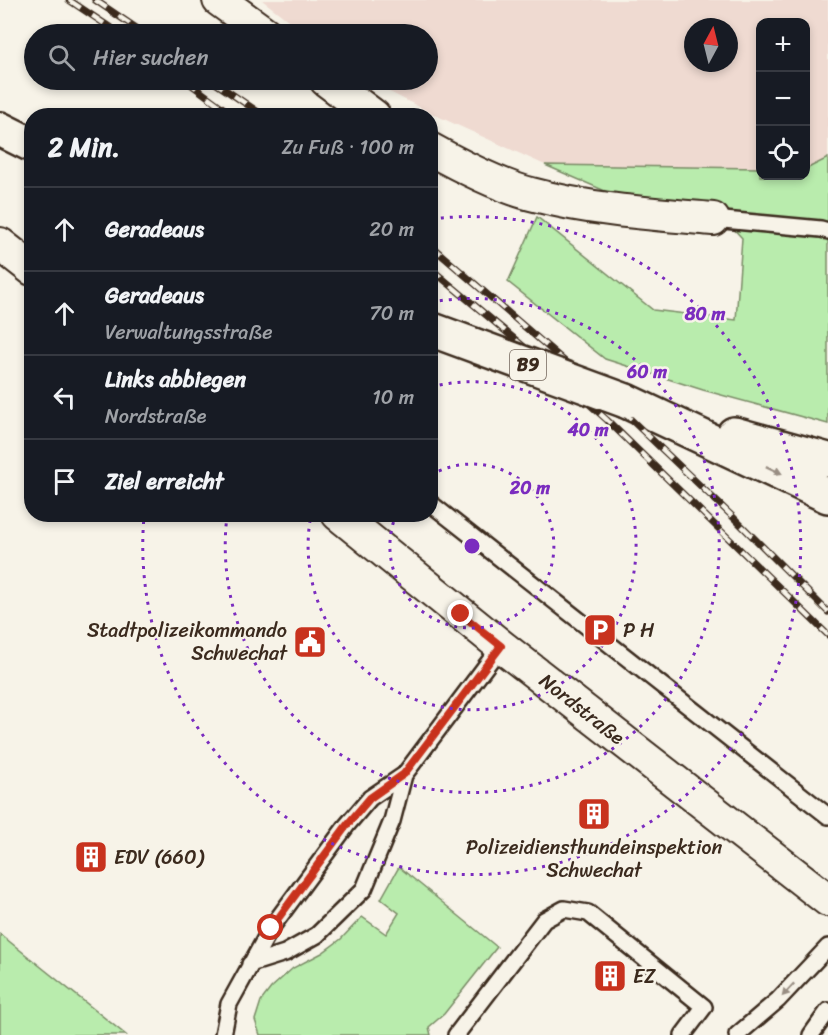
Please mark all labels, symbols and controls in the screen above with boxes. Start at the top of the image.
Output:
north arrow [684,18,738,72]
map controls [756,18,810,180]
button: + [756,18,810,72]
search box [24,24,438,90]
text: Hier suchen [93,38,208,77]
icon: search [45,41,78,74]
button: − [756,72,810,126]
text: 2 Min. [48,124,120,170]
button: locate [756,126,810,180]
text: Zu Fuß · 100 m [282,130,414,165]
text: Geradeaus [105,210,204,249]
text: 20 m [369,212,414,247]
icon: ahead [48,213,81,246]
text: Geradeaus [105,276,204,315]
text: 70 m [369,296,414,331]
icon: ahead [48,297,81,330]
text: 80 m [684,298,726,330]
text: Verwaltungsstraße [105,315,272,350]
road number: B9 [510,350,546,380]
text: 60 m [626,356,667,388]
text: Links abbiegen [105,360,246,399]
text: 10 m [372,380,414,415]
icon: left [48,381,81,414]
text: Nordstraße [105,399,206,434]
text: 40 m [566,414,609,446]
text: Ziel erreicht [105,462,224,501]
icon: arrive [48,465,81,498]
one-way arrow [766,466,783,475]
text: 20 m [509,472,550,504]
centre of rings [462,536,482,556]
route end [447,600,473,626]
parking icon: P H [582,612,618,648]
place label: Stadtpolizeikommando Schwechat [87,613,288,671]
place label: P H [623,613,655,648]
public building icon: Stadtpolizeikommando Schwechat [292,624,328,660]
street label: Nordstraße [531,664,633,754]
building icon: Polizeidiensthundeinspektion Schwechat [576,796,612,832]
place label: Polizeidiensthundeinspektion Schwechat [466,830,722,888]
building icon: EDV (660) [73,839,109,875]
place label: EDV (660) [114,840,205,875]
route start [257,914,283,940]
building icon: EZ [592,958,628,994]
place label: EZ [633,959,656,994]
one-way arrow [782,982,795,997]

